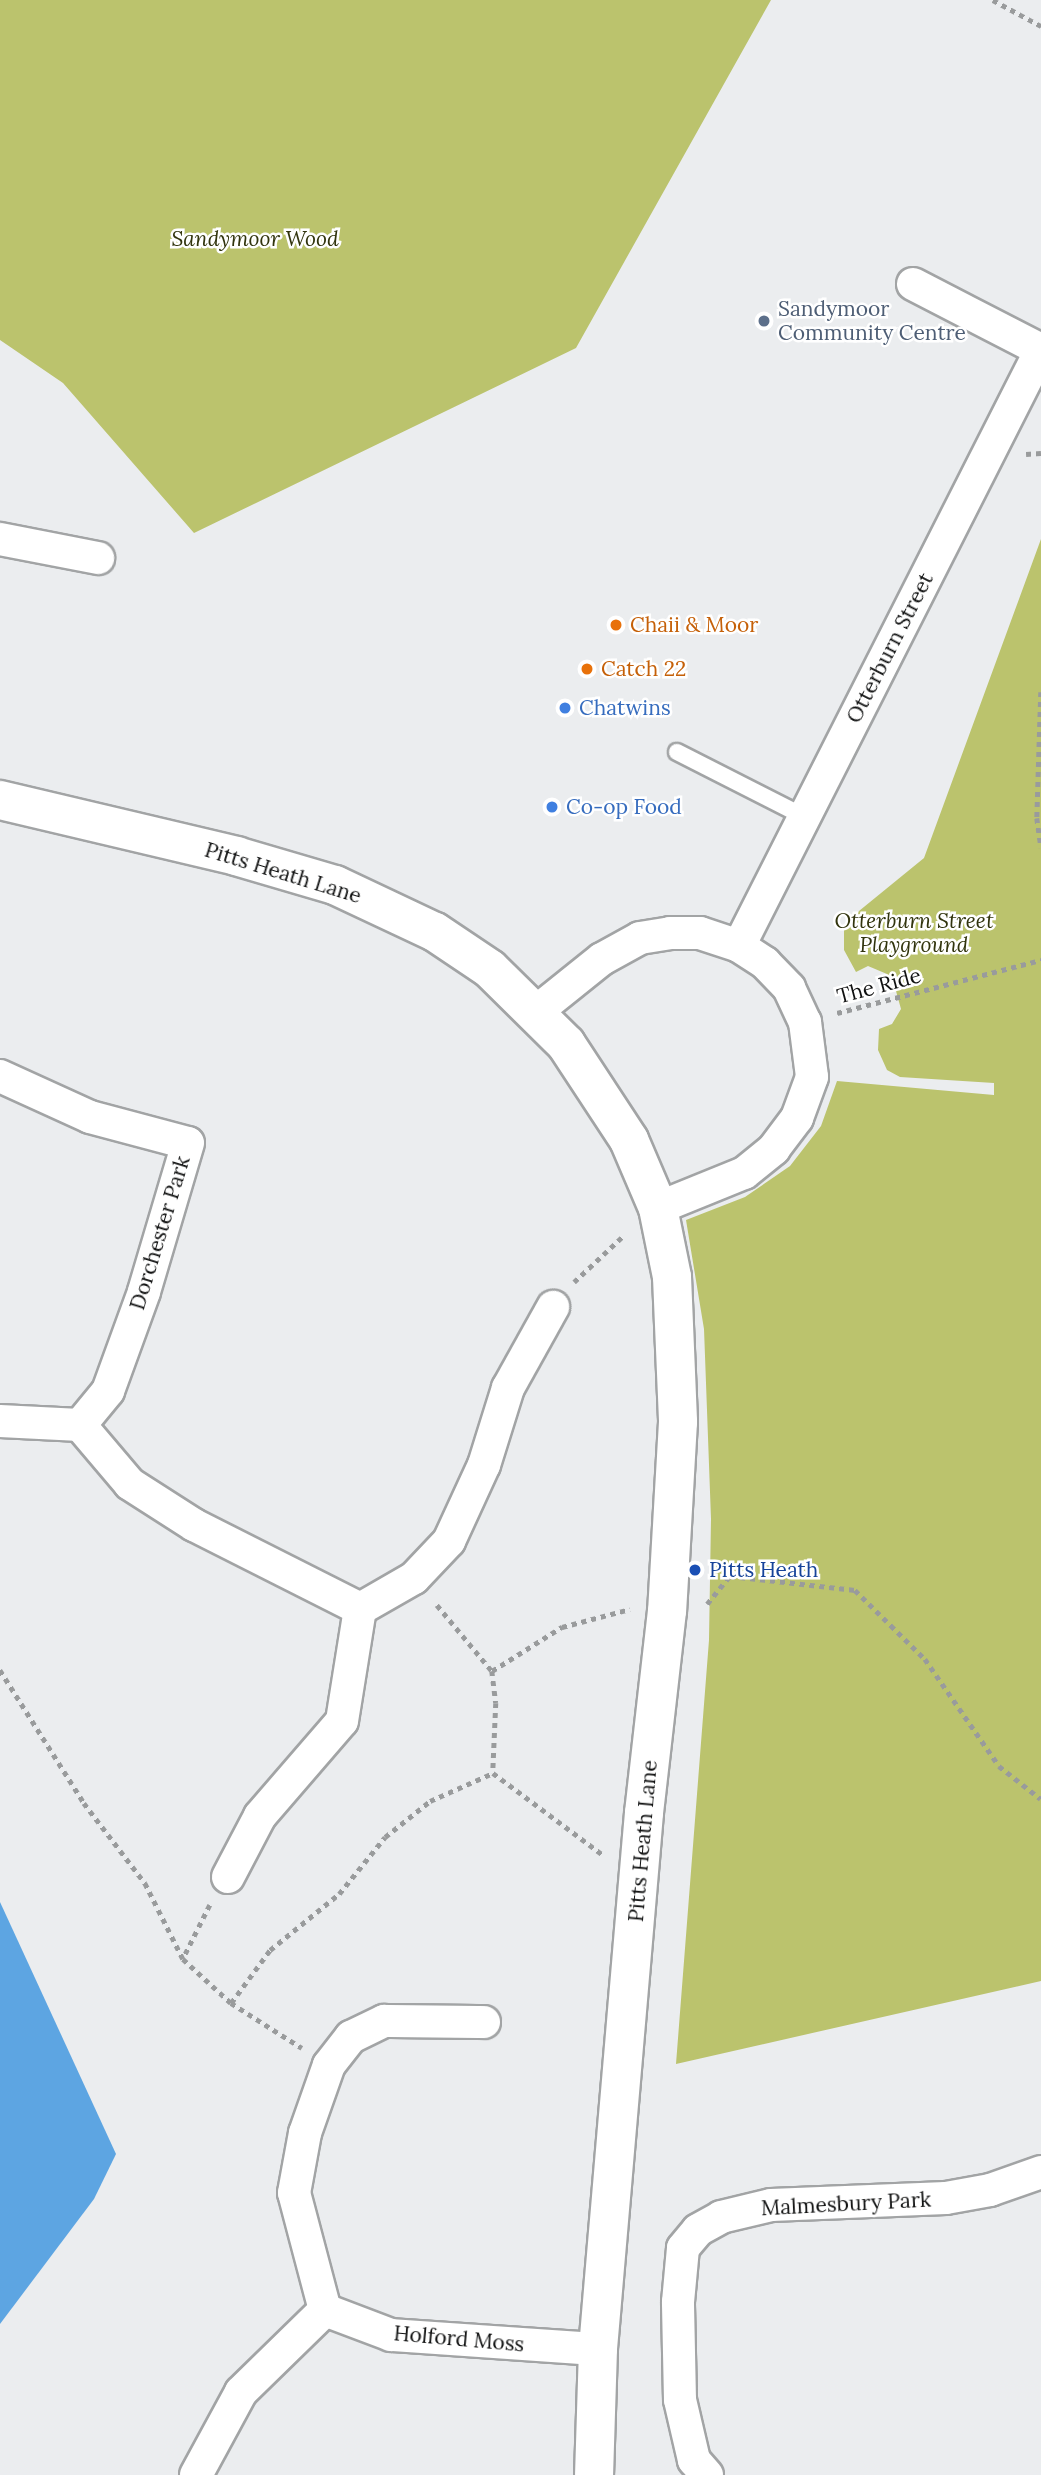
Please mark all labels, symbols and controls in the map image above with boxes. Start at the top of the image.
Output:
park label: Sandymoor Wood [171,226,339,252]
place label: Sandymoor Community Centre [778,296,966,346]
marker: Sandymoor Community Centre [756,313,772,329]
street label: Otterburn Street [841,569,939,727]
place label: Chaii & Moor [630,612,758,638]
marker: Chaii & Moor [608,617,624,633]
place label: Catch 22 [601,656,686,682]
marker: Catch 22 [579,661,595,677]
place label: Chatwins [579,695,671,721]
marker: Chatwins [557,700,573,716]
place label: Co-op Food [566,794,682,820]
marker: Co-op Food [544,799,560,815]
street label: Pitts Heath Lane [202,837,364,909]
park label: Otterburn Street Playground [834,908,994,958]
street label: The Ride [834,963,924,1009]
street label: Dorchester Park [125,1153,195,1313]
place label: Pitts Heath [709,1557,818,1583]
marker: Pitts Heath [687,1562,703,1578]
street label: Pitts Heath Lane [623,1759,663,1923]
street label: Malmesbury Park [760,2187,932,2221]
street label: Holford Moss [393,2321,525,2357]

